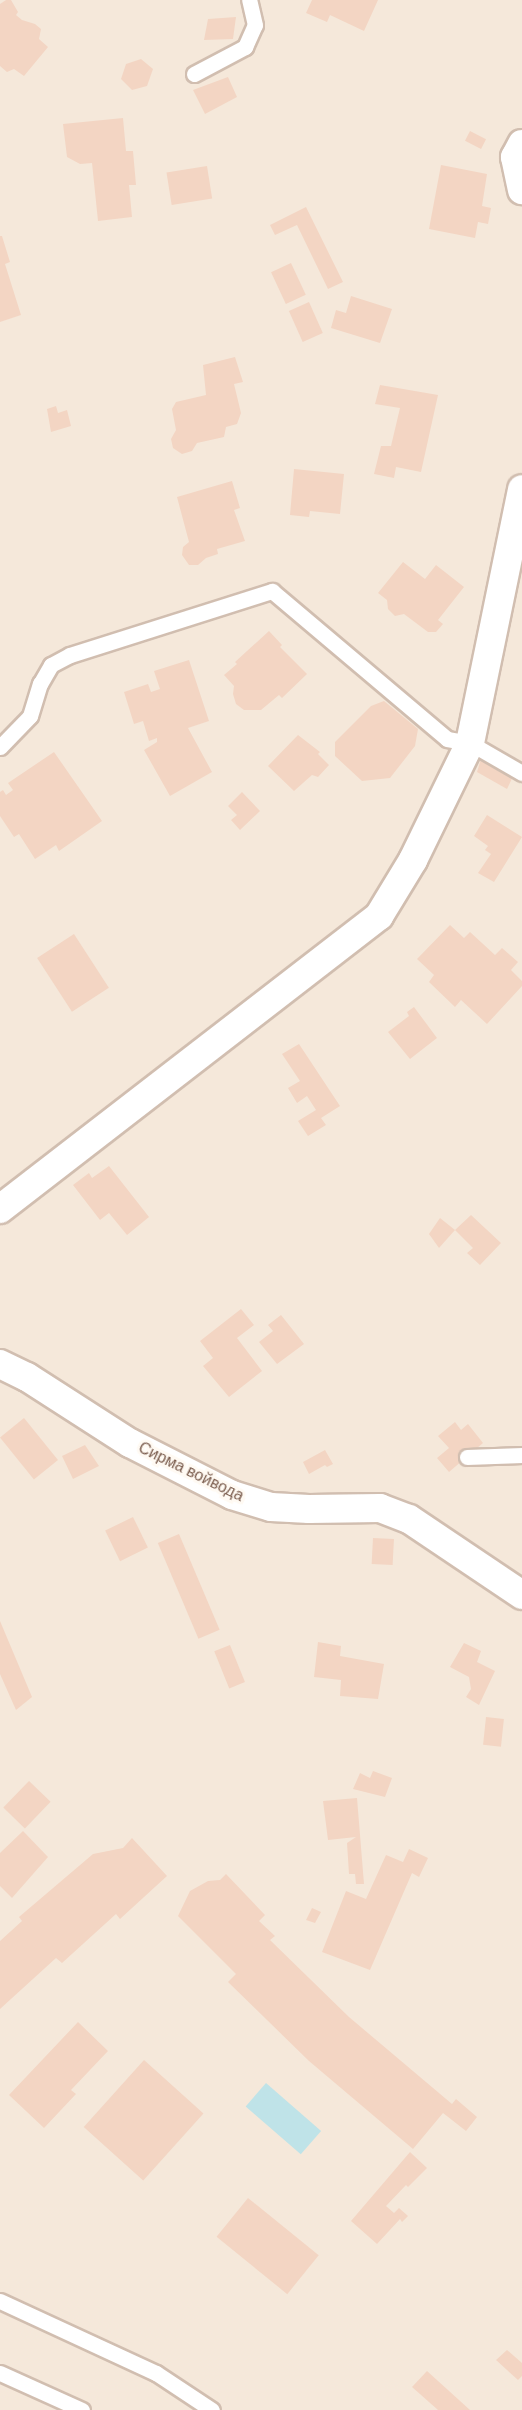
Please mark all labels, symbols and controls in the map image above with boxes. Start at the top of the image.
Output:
street label: Сирма войвода [135,1438,247,1506]

